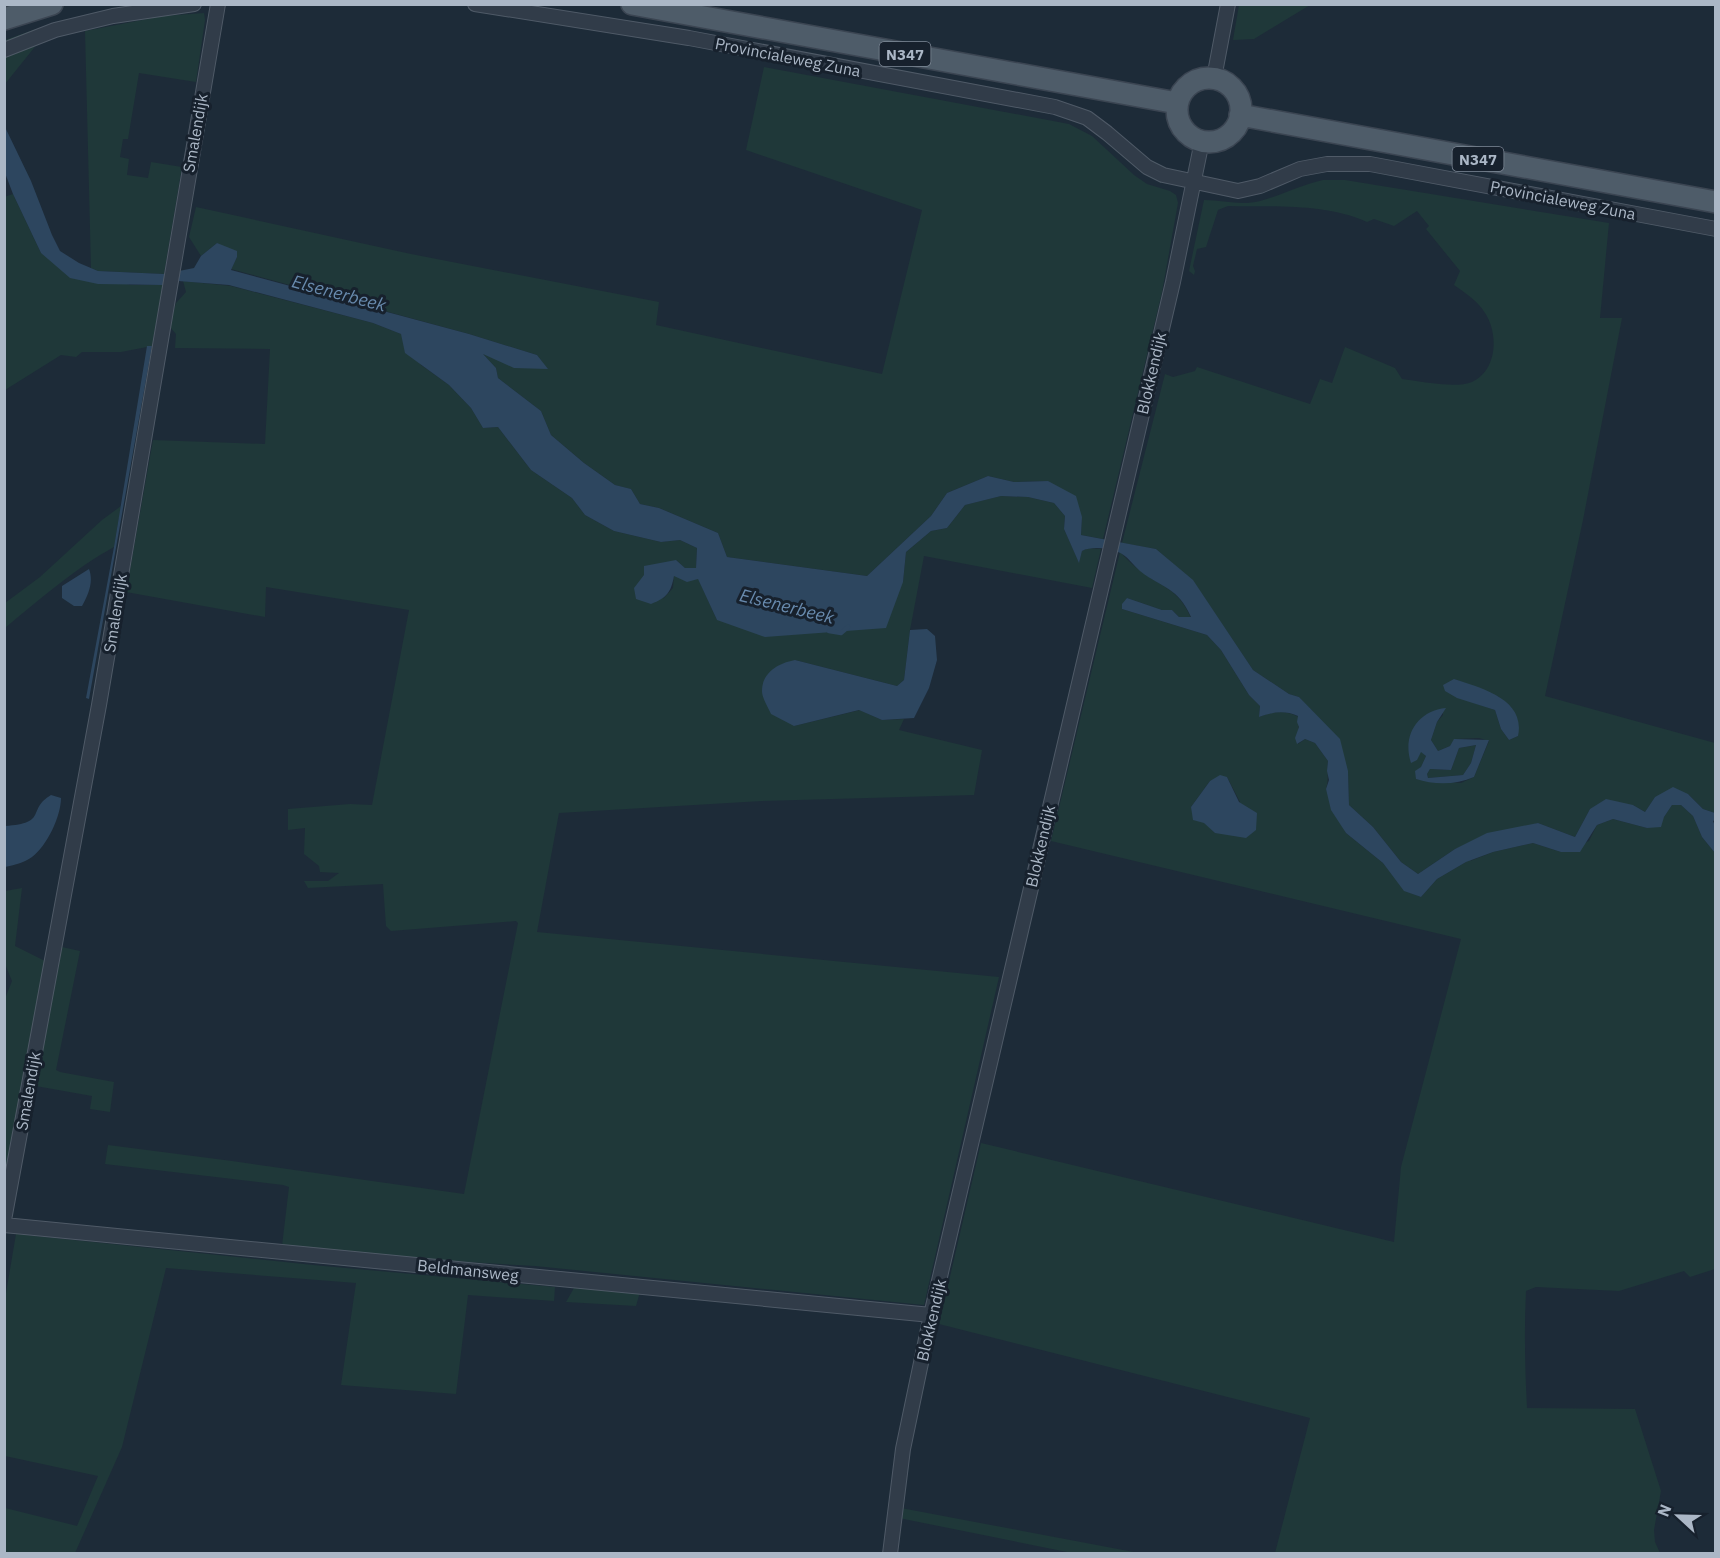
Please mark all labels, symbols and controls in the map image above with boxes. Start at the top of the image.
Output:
street label: Provincialeweg Zuna [713,33,863,81]
road number: N347 [880,42,930,66]
street label: Smalendijk [178,91,212,174]
road number: N347 [1452,147,1504,171]
street label: Provincialeweg Zuna [1488,176,1638,224]
water label: Elsenerbeek [289,269,389,317]
street label: Blokkendijk [1132,329,1170,416]
street label: Smalendijk [99,571,131,654]
water label: Elsenerbeek [737,583,837,629]
street label: Blokkendijk [1021,802,1059,889]
street label: Smalendijk [11,1049,45,1132]
street label: Beldmansweg [416,1255,520,1285]
street label: Blokkendijk [912,1276,950,1363]
north arrow [1648,1486,1708,1546]
text: N [1653,1501,1676,1520]

